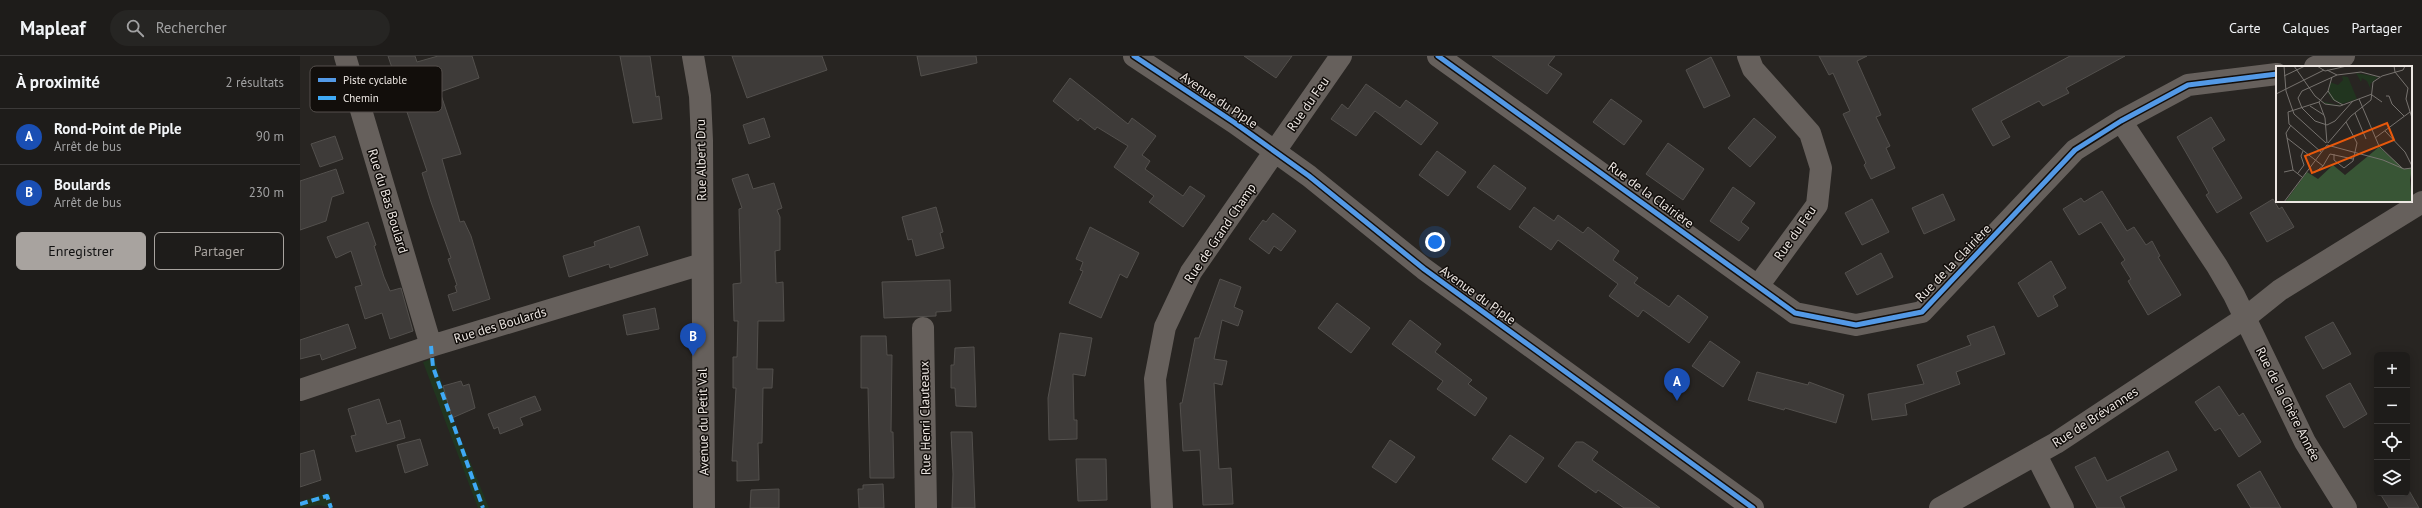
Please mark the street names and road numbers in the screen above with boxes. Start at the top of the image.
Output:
street label: Avenue du Piple [1177,68,1261,132]
street label: Rue du Feu [1283,74,1333,134]
street label: Rue Albert Dru [692,119,710,201]
street label: Rue du Bas Boulard [364,147,412,255]
street label: Rue de la Clairière [1605,158,1697,232]
street label: Rue de Grand Champ [1180,180,1260,286]
street label: Rue du Feu [1770,203,1820,263]
street label: Rue de la Clairière [1911,220,1995,306]
street label: Avenue du Piple [1437,262,1519,328]
street label: Rue des Boulards [452,303,548,347]
street label: Rue de la Chère Année [2252,344,2324,464]
street label: Rue Henri Clauteaux [915,360,934,475]
street label: Avenue du Petit Val [694,368,712,476]
street label: Rue de Brévannes [2049,383,2141,451]

